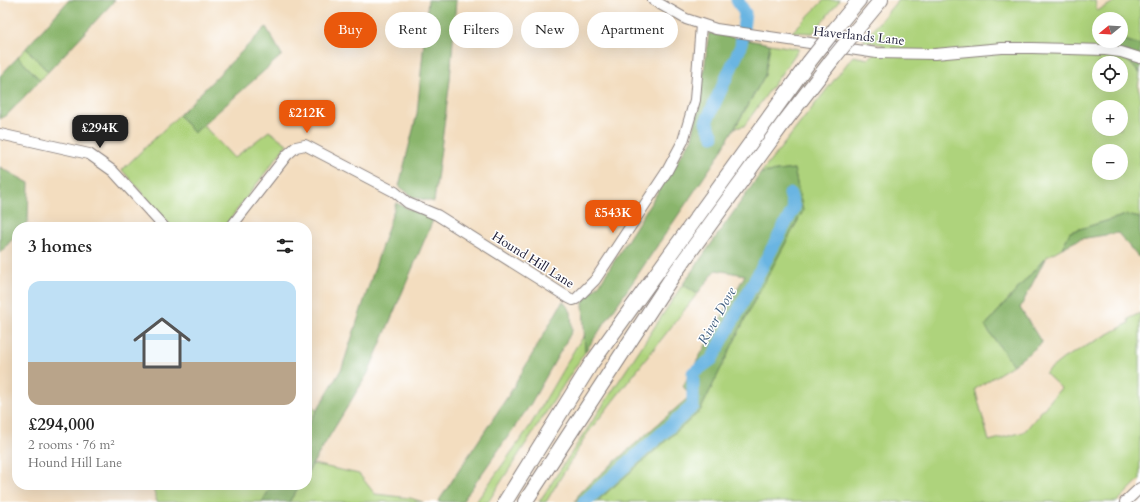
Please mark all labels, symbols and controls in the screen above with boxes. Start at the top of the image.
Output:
chip: Buy [324,12,377,48]
chip: Rent [385,12,441,48]
chip: Filters [449,12,513,48]
chip: New [521,12,579,48]
chip: Apartment [587,12,678,48]
north arrow [1092,12,1128,48]
map controls [1092,12,1128,180]
street label: Haverlands Lane [813,22,906,50]
button: locate [1092,56,1128,92]
pin: £212K [279,100,335,134]
button: + [1092,100,1128,136]
text: £212K [288,104,326,122]
pin: £294K [72,115,128,149]
text: £294K [81,119,119,137]
button: − [1092,144,1128,180]
pin: £543K [585,200,641,234]
text: £543K [594,204,632,222]
street label: Hound Hill Lane [488,227,578,293]
text: 3 homes [28,235,92,258]
icon: filters [274,235,296,257]
water label: River Dove [693,283,741,348]
icon: home [126,307,198,379]
text: £294,000 [28,413,94,436]
text: 2 rooms · 76 m² [28,436,115,454]
text: Hound Hill Lane [28,454,122,472]

